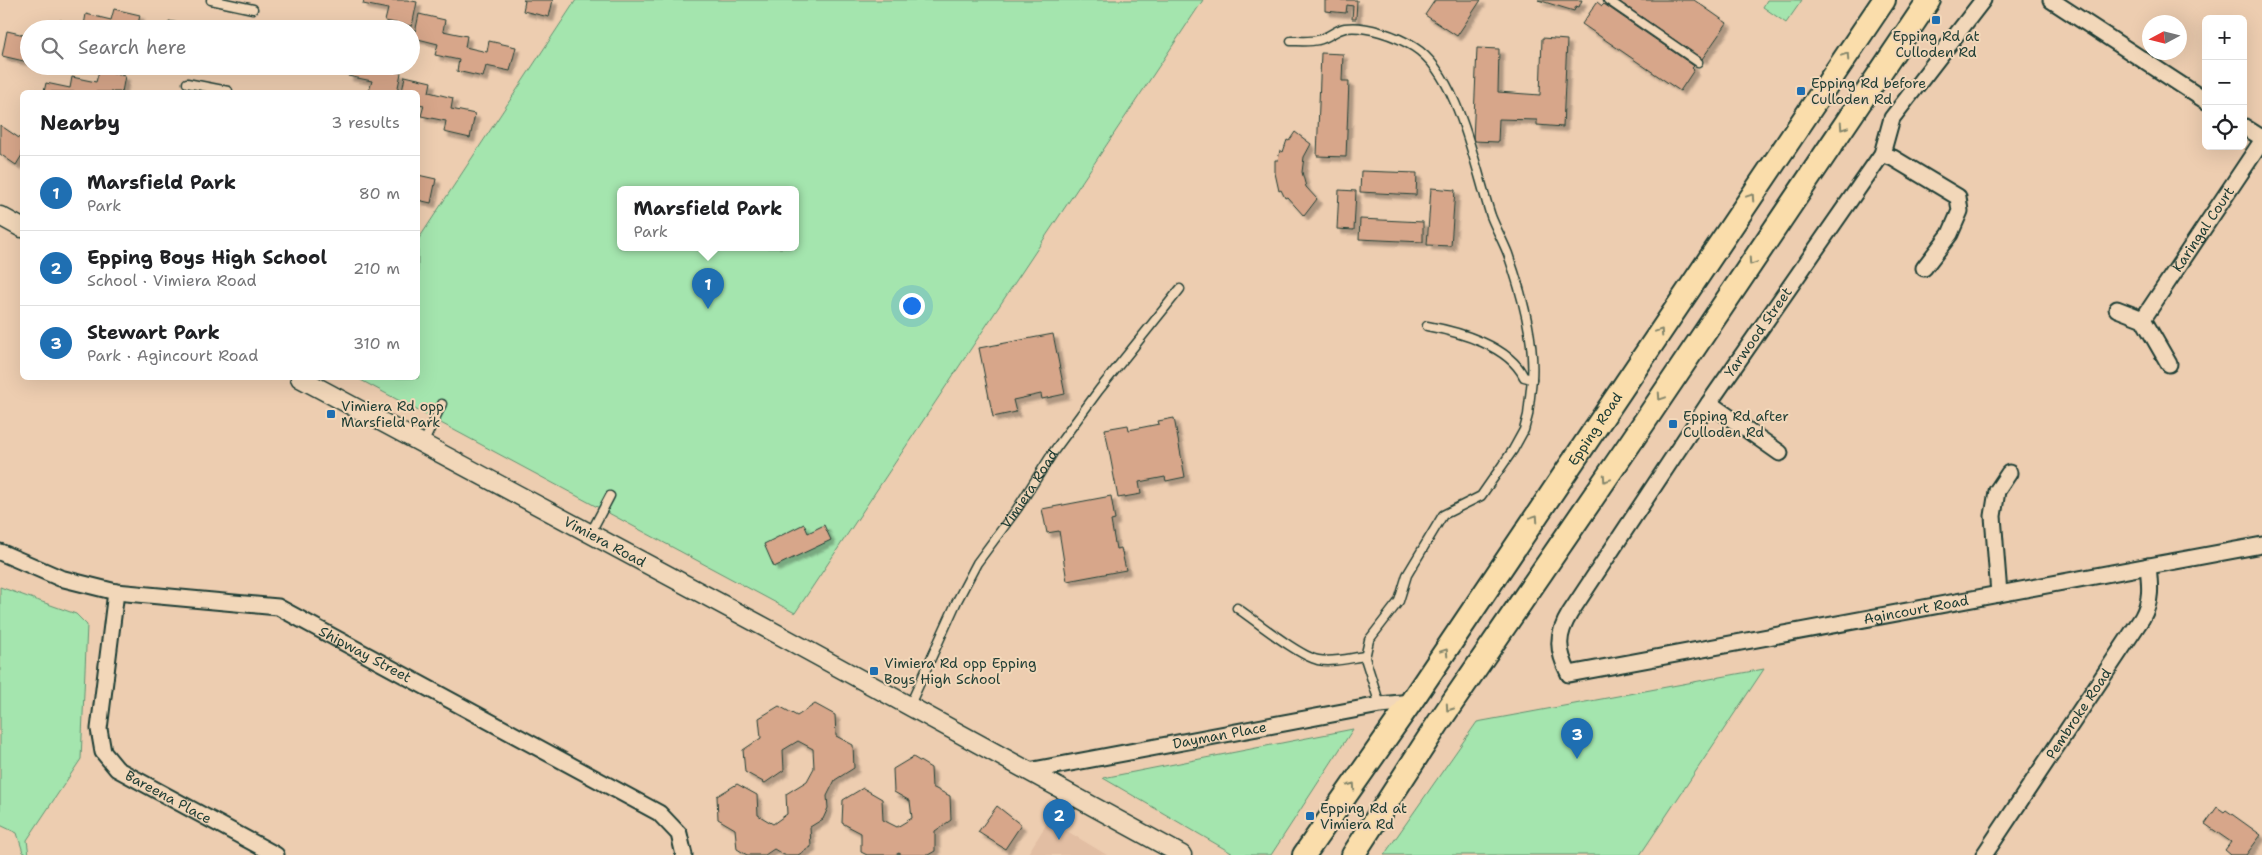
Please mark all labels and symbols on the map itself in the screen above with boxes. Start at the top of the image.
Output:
marker: Epping Rd at Culloden Rd [1930,14,1942,26]
north arrow [2142,15,2187,60]
place label: Epping Rd at Culloden Rd [1892,27,1980,61]
one-way arrow [1840,52,1850,61]
place label: Epping Rd before Culloden Rd [1811,74,1926,108]
marker: Epping Rd before Culloden Rd [1795,85,1807,97]
one-way arrow [1840,122,1849,131]
street label: Karingal Court [2168,183,2238,275]
one-way arrow [1745,193,1754,203]
one-way arrow [1749,256,1758,266]
pin: 1 [692,268,724,309]
street label: Yarwood Street [1720,284,1796,380]
your location [899,293,925,319]
one-way arrow [1654,328,1663,338]
street label: Epping Road [1564,389,1626,469]
one-way arrow [1658,391,1667,401]
place label: Vimiera Rd opp Marsfield Park [341,397,444,431]
place label: Epping Rd after Culloden Rd [1683,407,1789,441]
marker: Vimiera Rd opp Marsfield Park [325,408,337,420]
marker: Epping Rd after Culloden Rd [1667,418,1679,430]
street label: Vimiera Road [997,446,1062,532]
one-way arrow [1603,474,1612,483]
street label: Vimiera Road [561,512,649,571]
one-way arrow [1529,514,1538,523]
street label: Agincourt Road [1862,591,1970,628]
street label: Shipway Street [316,622,415,686]
one-way arrow [1438,649,1448,658]
place label: Vimiera Rd opp Epping Boys High School [884,654,1037,688]
marker: Vimiera Rd opp Epping Boys High School [868,665,880,677]
street label: Pembroke Road [2042,665,2115,762]
one-way arrow [1446,703,1455,712]
street label: Dayman Place [1171,717,1268,753]
pin: 3 [1561,718,1593,759]
street label: Bareena Place [122,766,215,828]
one-way arrow [1346,782,1355,792]
pin: 2 [1043,799,1075,840]
place label: Epping Rd at Vimiera Rd [1320,799,1407,833]
marker: Epping Rd at Vimiera Rd [1304,810,1316,822]

